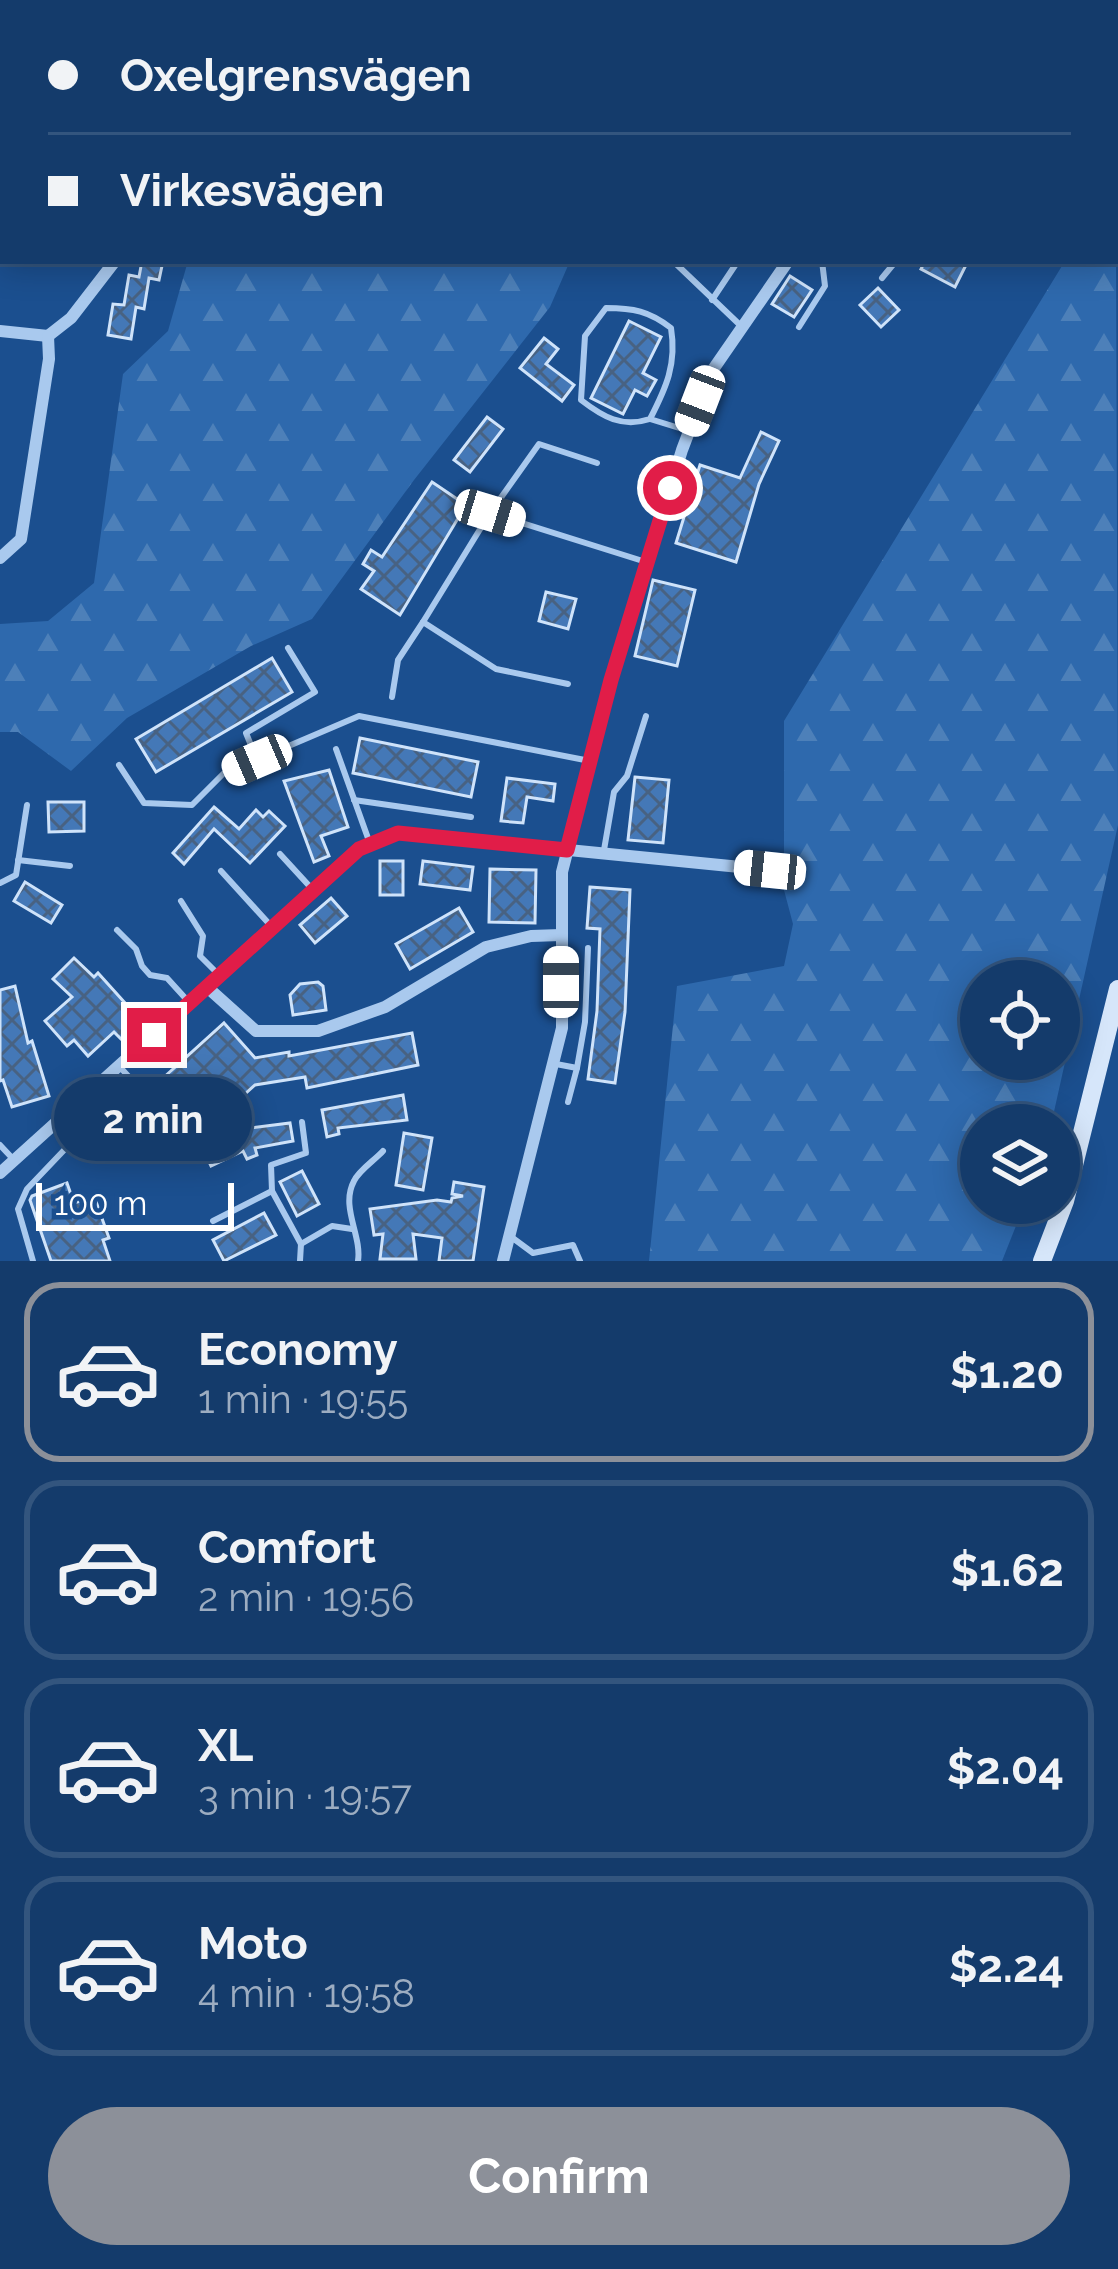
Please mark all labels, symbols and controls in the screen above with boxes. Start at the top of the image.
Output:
text: Oxelgrensvägen [120,49,472,102]
text: Virkesvägen [120,164,384,217]
car [670,361,730,441]
route start [643,461,697,515]
car [450,485,530,541]
car [217,729,297,791]
car [732,848,808,892]
car [543,946,579,1018]
map controls [960,960,1080,1224]
button: locate [960,960,1080,1080]
route end [127,1008,181,1062]
callout: 2 min [55,1077,253,1161]
text: 2 min [102,1096,204,1142]
button: layers [960,1104,1080,1224]
scale bar [36,1177,234,1230]
text: 100 m [54,1184,147,1223]
icon: car [54,1318,162,1426]
text: Economy [198,1323,398,1376]
text: $1.20 [950,1346,1064,1399]
text: 1 min · 19:55 [198,1376,408,1422]
icon: car [54,1516,162,1624]
text: Comfort [198,1521,376,1574]
text: $1.62 [950,1544,1064,1597]
text: 2 min · 19:56 [198,1574,414,1620]
icon: car [54,1714,162,1822]
text: XL [198,1719,253,1772]
text: $2.04 [947,1742,1064,1795]
text: 3 min · 19:57 [198,1772,412,1818]
icon: car [54,1912,162,2020]
text: Moto [198,1917,308,1970]
text: $2.24 [949,1940,1064,1993]
text: 4 min · 19:58 [198,1970,415,2016]
button: Confirm [48,2107,1070,2245]

